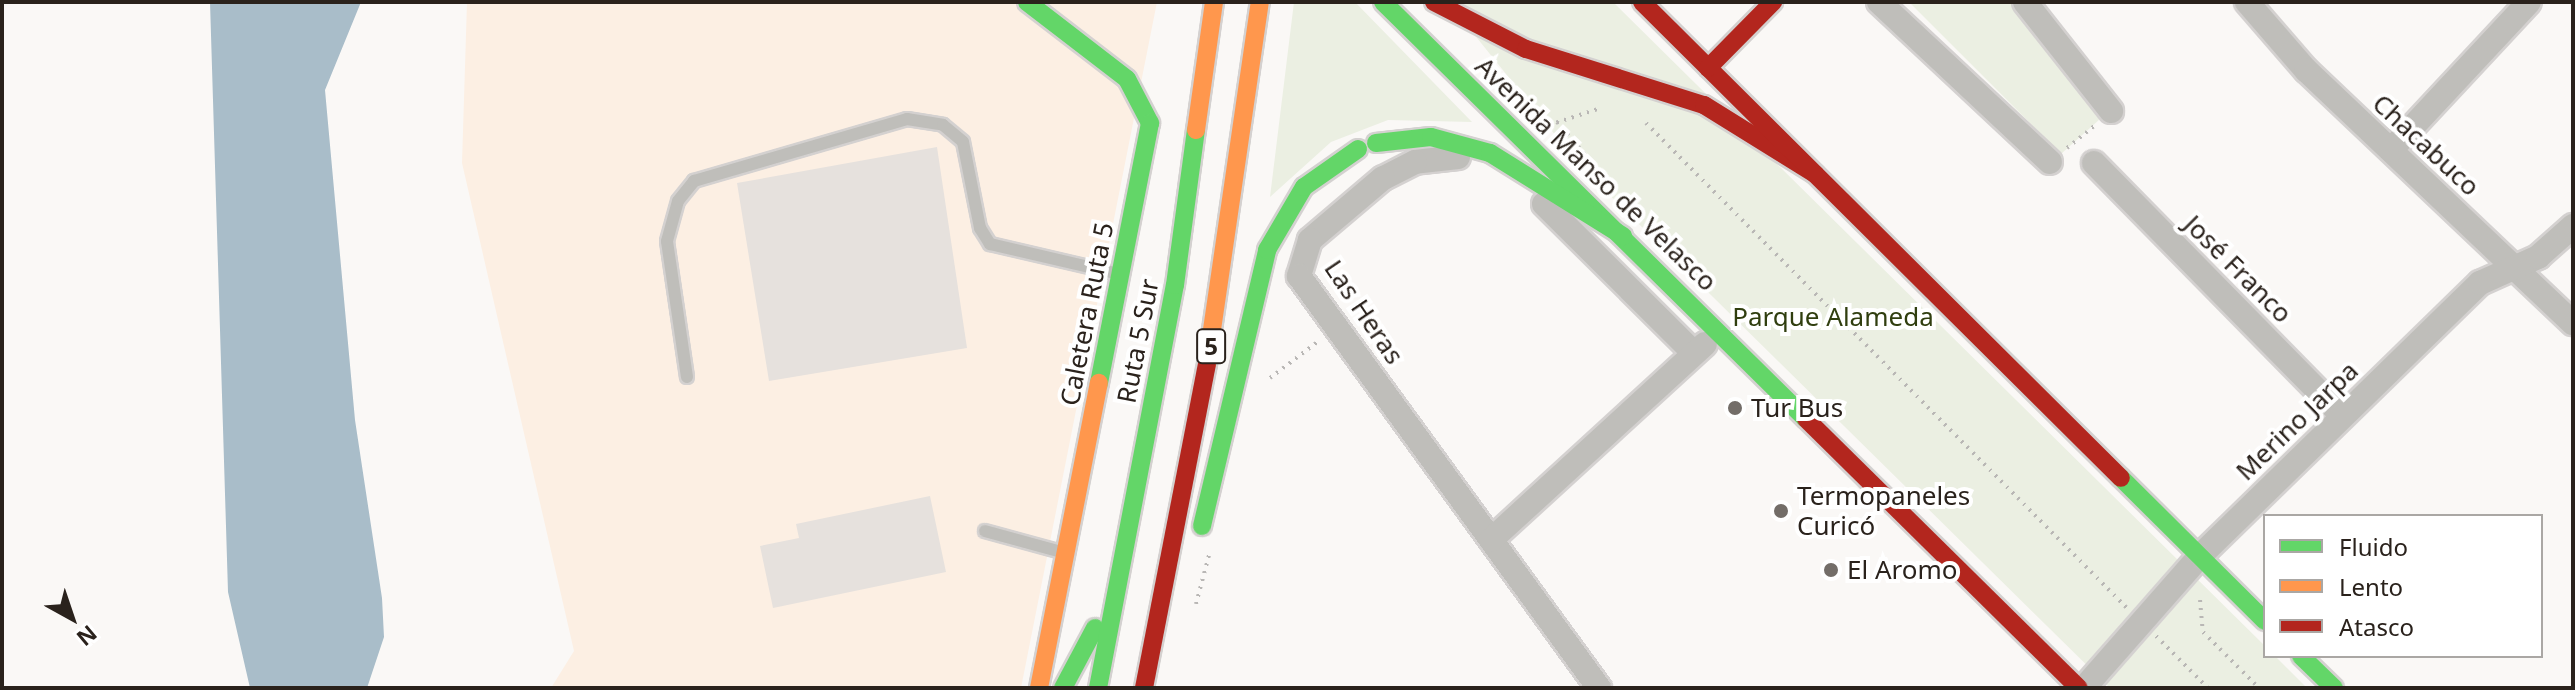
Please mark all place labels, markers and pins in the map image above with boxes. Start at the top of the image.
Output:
place label: Tur Bus [1751,392,1843,424]
marker: Tur Bus [1726,399,1744,417]
place label: Termopaneles Curicó [1797,480,1970,542]
marker: Termopaneles Curicó [1772,502,1790,520]
place label: El Aromo [1847,554,1958,586]
marker: El Aromo [1822,561,1840,579]

